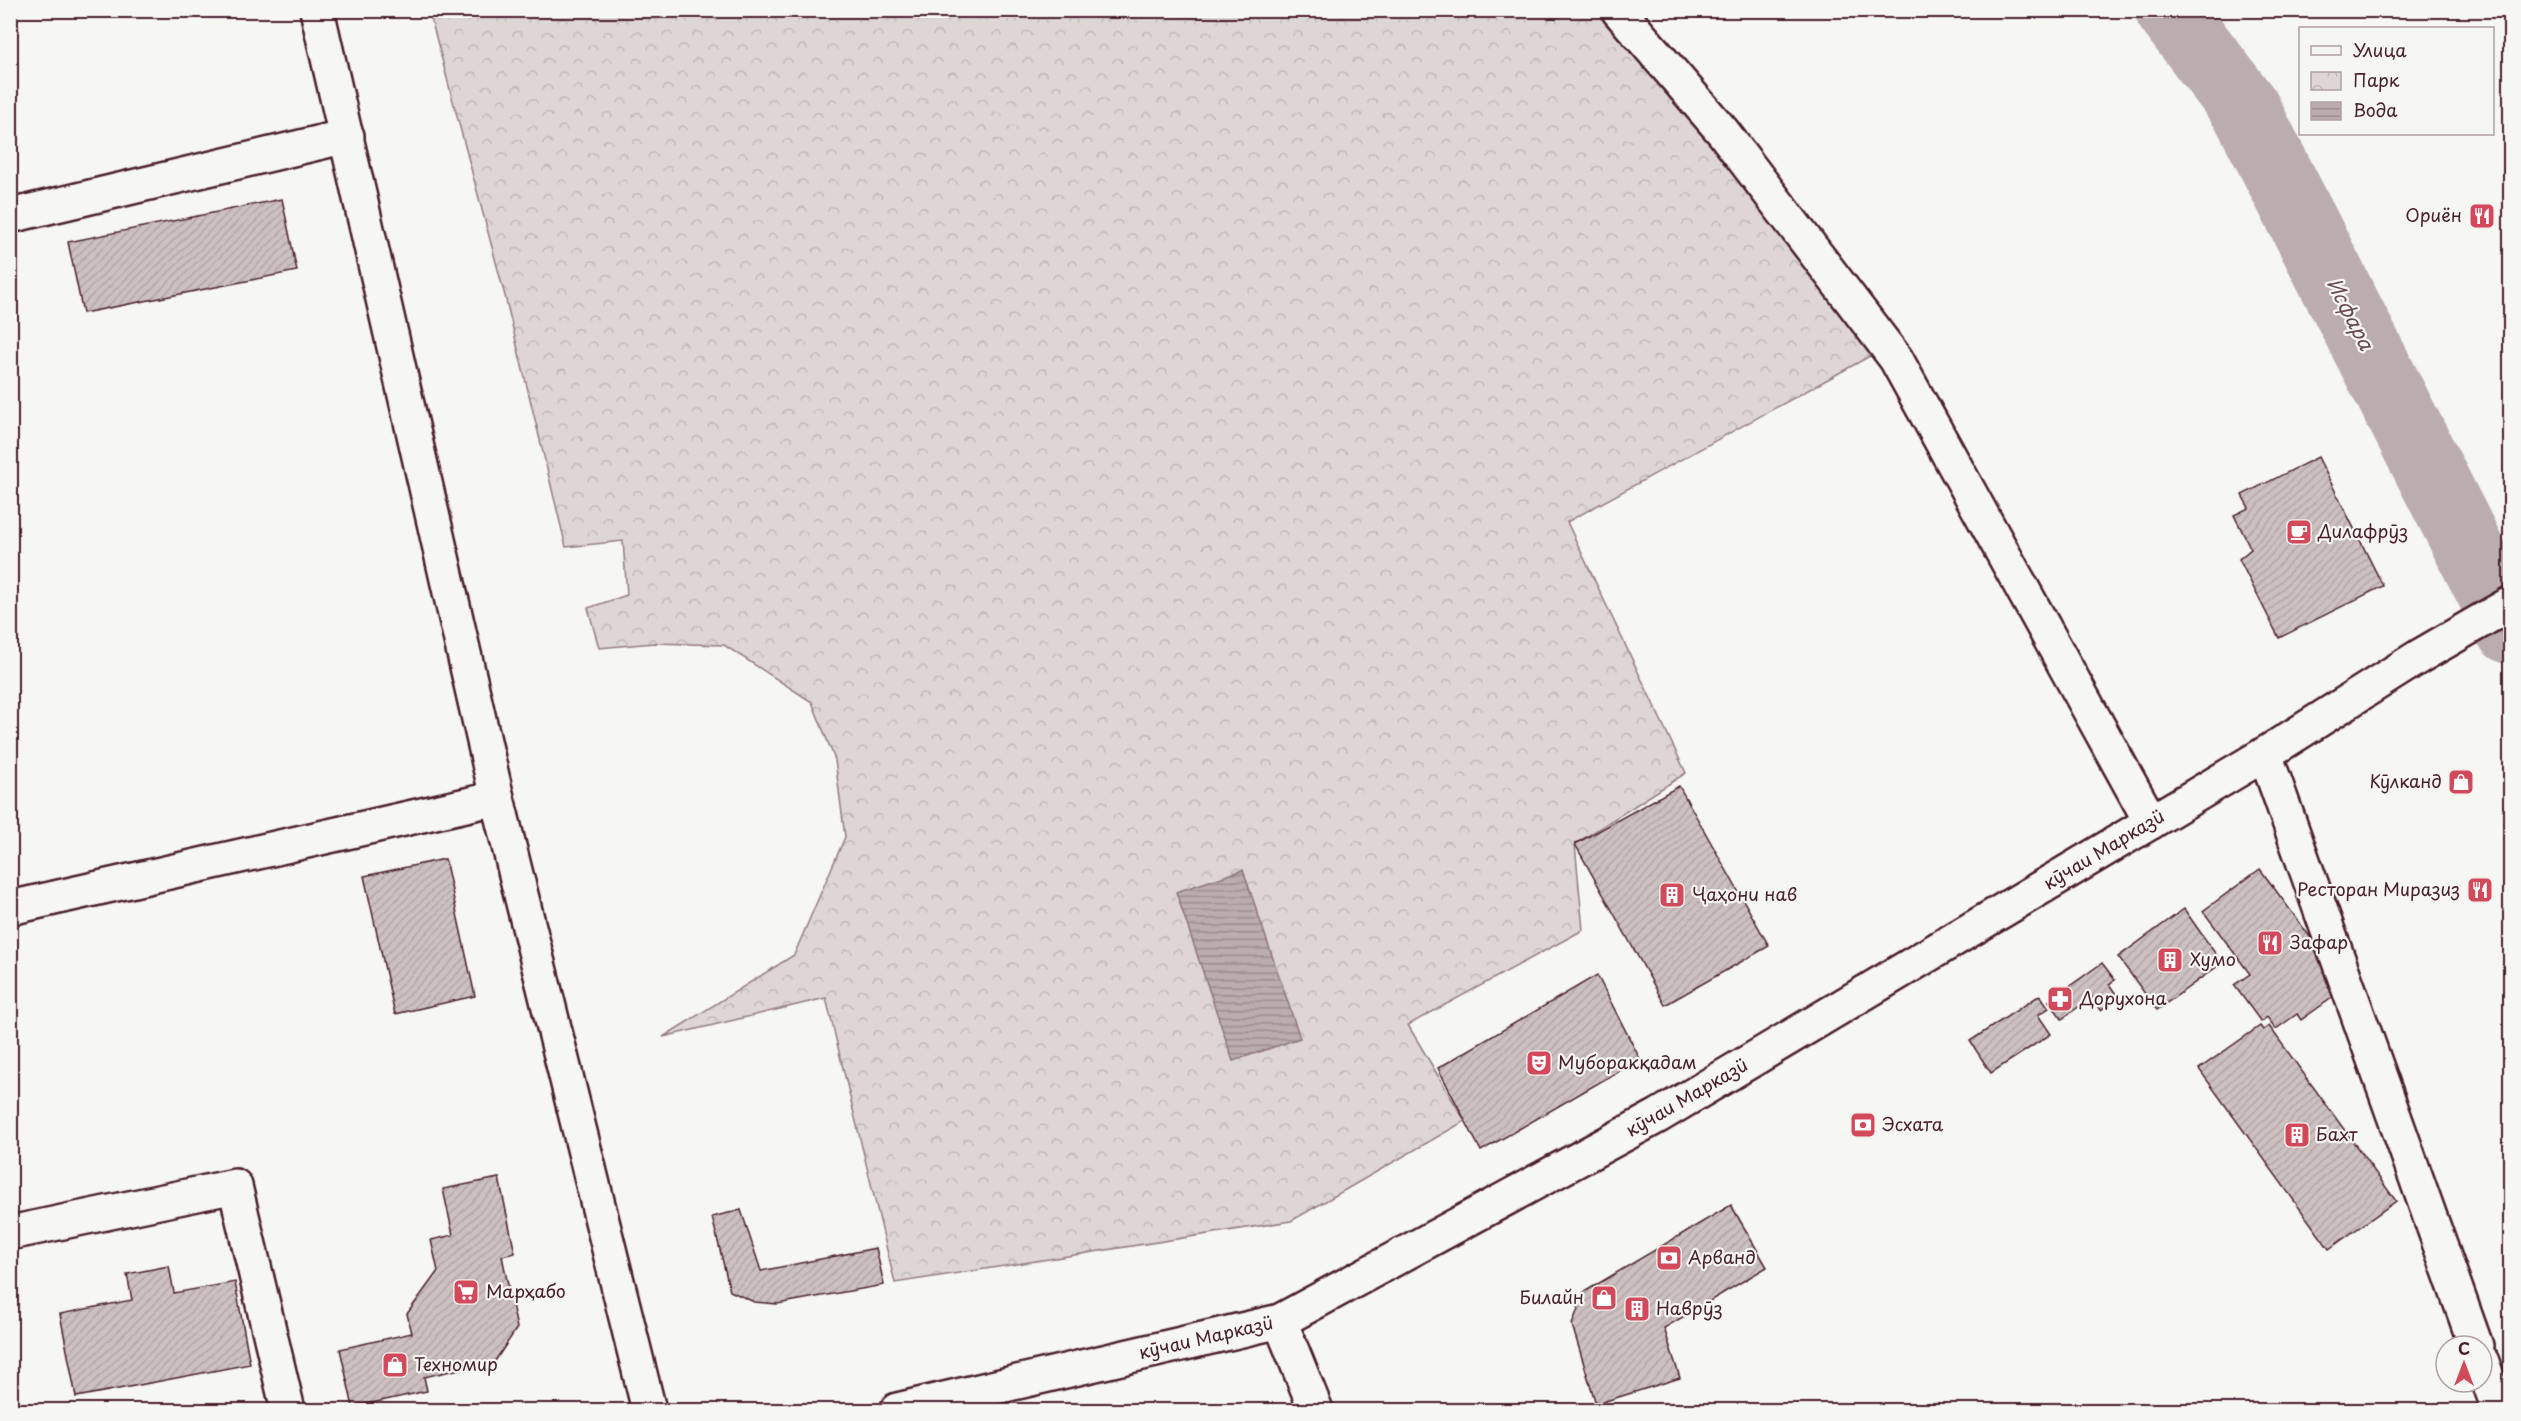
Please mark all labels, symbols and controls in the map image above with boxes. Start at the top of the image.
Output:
legend [2299,27,2494,135]
text: Улица [2353,36,2407,63]
text: Парк [2353,66,2400,93]
text: Вода [2353,96,2398,123]
place label: Ориён [2405,201,2462,228]
restaurant icon: Ориён [2467,201,2497,231]
water label: Исфара [2320,272,2382,356]
cafe icon: Дилафрӯз [2284,517,2314,547]
place label: Дилафрӯз [2317,517,2408,544]
place label: Кӯлканд [2369,767,2442,794]
shop icon: Кӯлканд [2446,767,2476,797]
street label: кӯчаи Марказӣ [2037,802,2169,896]
place label: Ресторан Миразиз [2297,875,2460,902]
restaurant icon: Ресторан Миразиз [2465,875,2495,905]
building icon: Ҷаҳони нав [1657,880,1687,910]
place label: Ҷаҳони нав [1692,880,1797,907]
restaurant icon: Зафар [2255,928,2285,958]
place label: Зафар [2290,928,2348,955]
building icon: Хумо [2155,945,2185,975]
place label: Хумо [2190,945,2236,972]
pharmacy icon: Дорухона [2045,984,2075,1014]
place label: Дорухона [2079,984,2168,1011]
theatre icon: Муборакқадам [1524,1048,1554,1078]
place label: Муборакқадам [1558,1048,1697,1075]
street label: кӯчаи Марказӣ [1620,1051,1753,1143]
bank icon: Эсхата [1848,1110,1878,1140]
place label: Эсхата [1882,1110,1944,1137]
building icon: Бахт [2282,1120,2312,1150]
place label: Бахт [2316,1120,2358,1147]
bank icon: Арванд [1654,1243,1684,1273]
place label: Арванд [1688,1243,1756,1270]
supermarket icon: Марҳабо [451,1277,481,1307]
place label: Марҳабо [486,1277,566,1304]
place label: Билайн [1520,1283,1584,1310]
shop icon: Билайн [1589,1283,1619,1313]
building icon: Наврӯз [1622,1294,1652,1324]
place label: Наврӯз [1656,1294,1723,1321]
street label: кӯчаи Марказӣ [1136,1308,1276,1365]
north arrow [2434,1334,2494,1394]
text: С [2458,1336,2470,1360]
shop icon: Техномир [380,1350,410,1380]
place label: Техномир [414,1350,498,1377]

